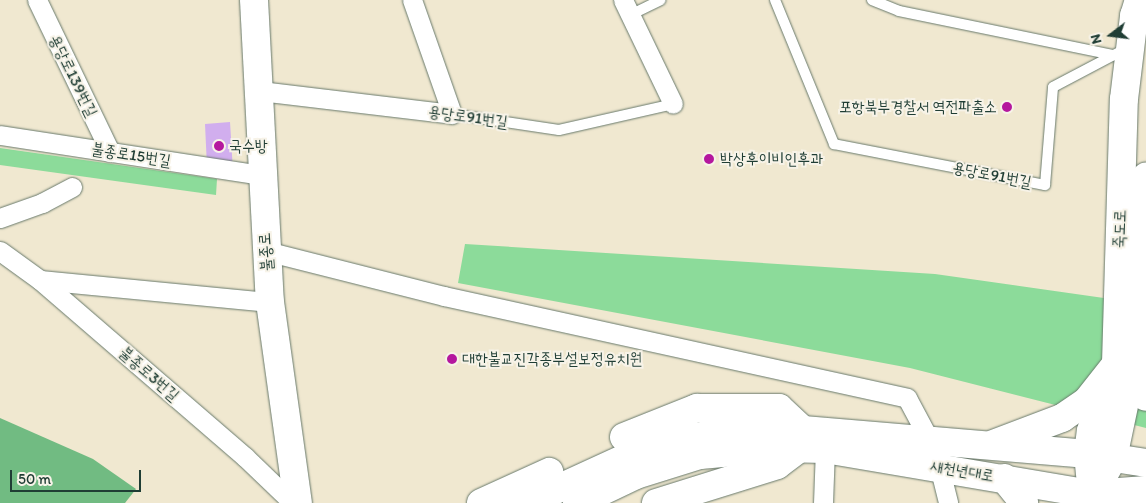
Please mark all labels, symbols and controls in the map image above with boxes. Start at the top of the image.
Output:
north arrow [1086,10,1136,60]
street label: 용당로139번길 [45,32,101,120]
text: N [1087,32,1105,46]
place label: 포항북부경찰서 역전파출소 [839,97,997,117]
marker: 포항북부경찰서 역전파출소 [1001,101,1013,113]
street label: 용당로91번길 [427,102,509,132]
place label: 국수방 [229,136,268,156]
street label: 불종로15번길 [90,139,172,171]
marker: 국수방 [213,140,225,152]
place label: 박상후이비인후과 [720,149,823,169]
marker: 박상후이비인후과 [702,152,716,166]
street label: 용당로91번길 [951,158,1033,192]
street label: 죽도로 [1110,209,1130,249]
street label: 불종로 [255,232,277,272]
street label: 불종로3번길 [115,343,183,405]
place label: 대한불교진각종부설보정유치원 [462,349,642,369]
marker: 대한불교진각종부설보정유치원 [446,353,458,365]
street label: 새천년대로 [929,456,995,486]
scale bar [12,460,144,492]
text: 50 m [18,470,51,488]

